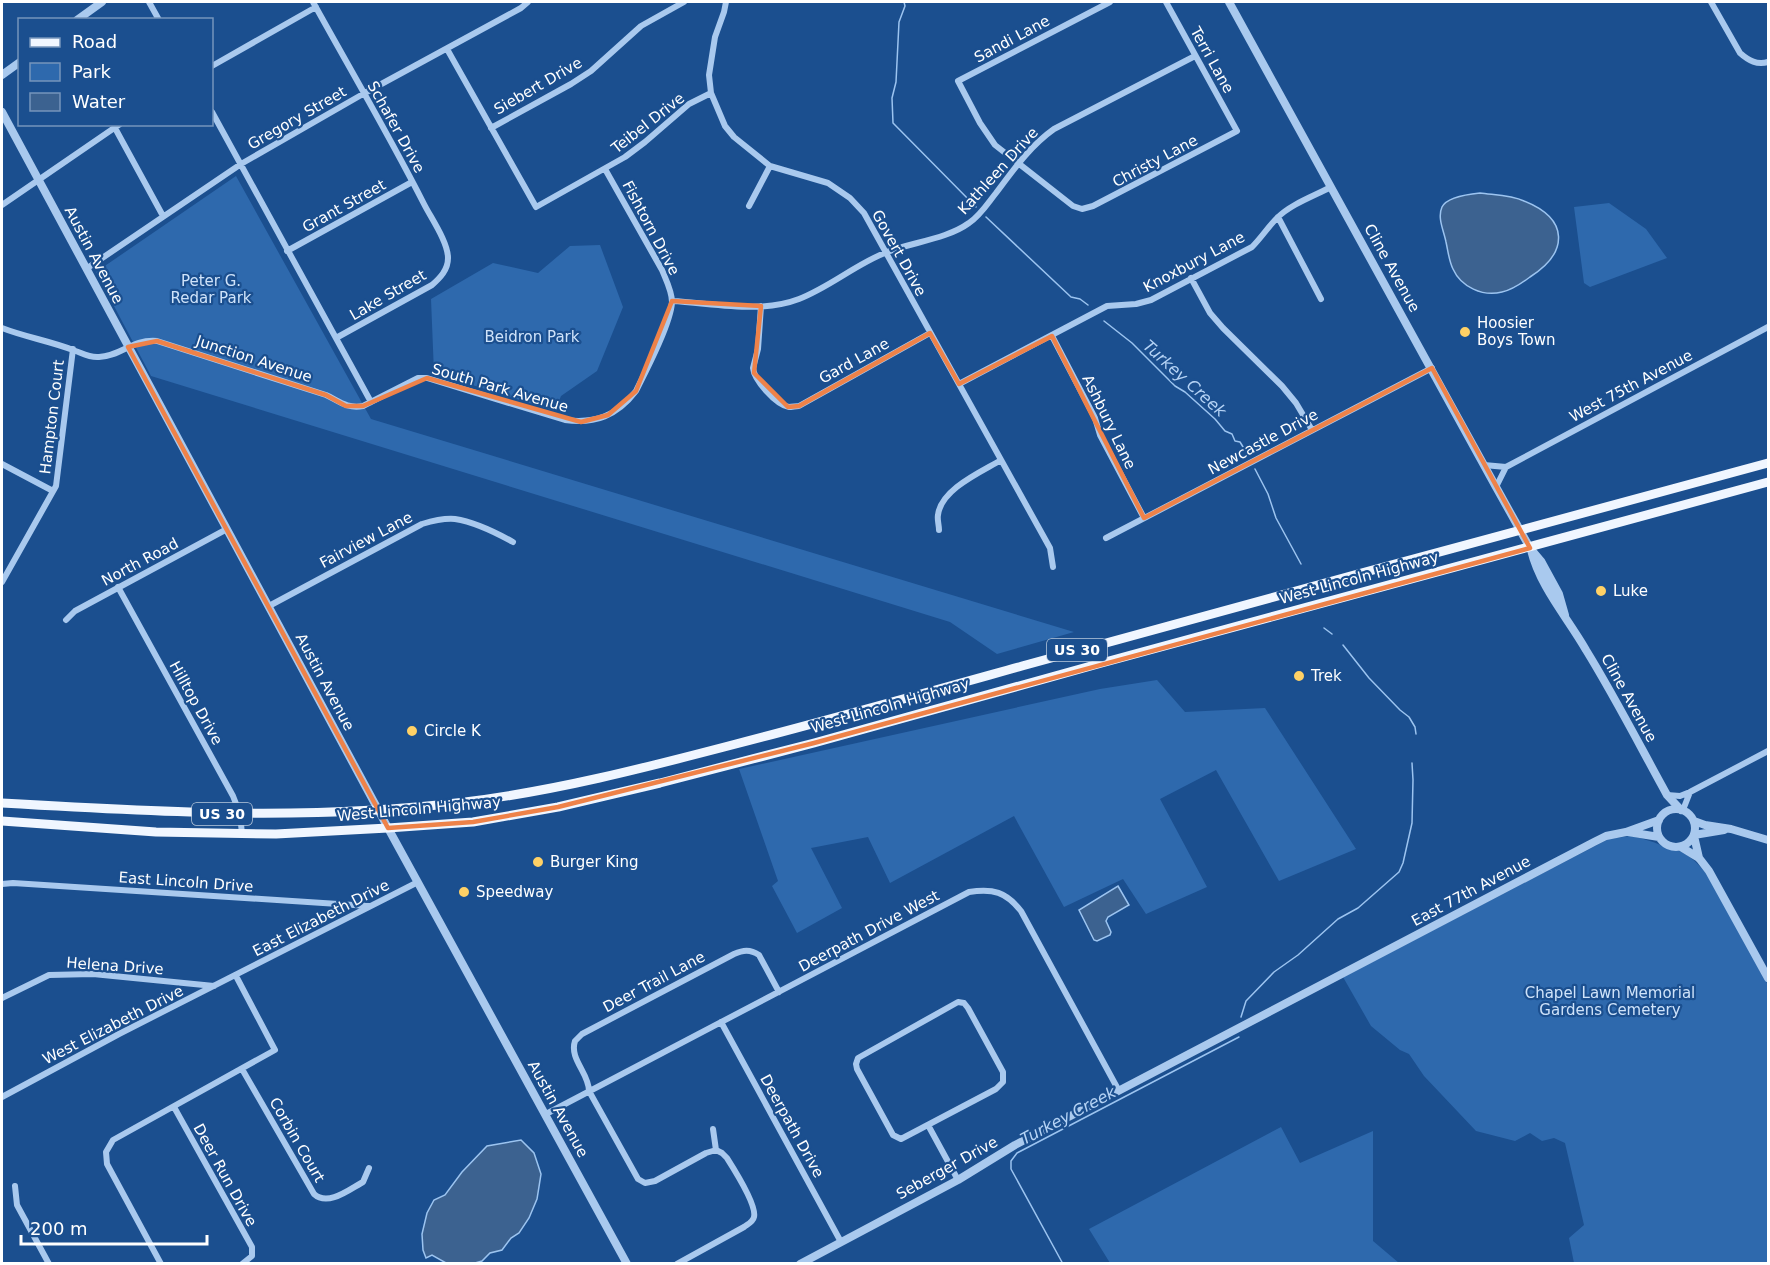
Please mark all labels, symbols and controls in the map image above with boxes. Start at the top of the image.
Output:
street label: Sandi Lane [971,12,1053,66]
legend [18,18,213,126]
street label: Terri Lane [1186,23,1238,96]
text: Road [72,31,117,52]
street label: Siebert Drive [491,54,585,118]
text: Park [72,61,111,82]
street label: Schafer Drive [363,78,429,176]
street label: Gregory Street [245,82,350,153]
street label: Teibel Drive [607,89,688,158]
text: Water [72,91,126,112]
street label: Kathleen Drive [954,124,1042,218]
street label: Christy Lane [1109,131,1201,191]
street label: Grant Street [299,176,389,236]
street label: Fishtorn Drive [619,178,683,278]
street label: Austin Avenue [61,203,127,307]
street label: Govert Drive [868,207,930,299]
street label: Cline Avenue [1360,221,1424,315]
street label: Knoxbury Lane [1140,228,1248,296]
street label: Lake Street [347,266,430,324]
park label: Peter G. Redar Park [170,272,252,307]
place label: Hoosier Boys Town [1477,314,1556,349]
marker: Hoosier Boys Town [1458,325,1472,339]
park label: Beidron Park [485,328,580,346]
street label: Junction Avenue [193,331,314,386]
street label: Gard Lane [816,334,892,388]
water label: Turkey Creek [1139,336,1231,421]
street label: West 75th Avenue [1566,346,1696,426]
street label: Hampton Court [36,359,68,475]
street label: South Park Avenue [430,360,570,416]
street label: Ashbury Lane [1078,372,1140,472]
street label: Newcastle Drive [1205,405,1321,479]
street label: Fairview Lane [317,508,415,572]
street label: North Road [99,534,181,590]
street label: West Lincoln Highway [1277,548,1441,608]
place label: Luke [1613,582,1648,600]
marker: Luke [1594,584,1608,598]
street label: Austin Avenue [292,630,358,734]
road number: US 30 [1047,639,1107,661]
street label: Cline Avenue [1597,651,1661,745]
street label: Hilltop Drive [166,658,226,748]
place label: Trek [1310,667,1342,685]
marker: Trek [1292,669,1306,683]
street label: West Lincoln Highway [809,675,972,737]
place label: Circle K [424,722,482,740]
marker: Circle K [405,724,419,738]
street label: West Lincoln Highway [336,793,502,825]
road number: US 30 [192,803,252,825]
street label: East 77th Avenue [1408,852,1534,930]
place label: Burger King [550,853,638,871]
marker: Burger King [531,855,545,869]
street label: East Lincoln Drive [118,868,254,896]
street label: East Elizabeth Drive [250,876,392,960]
place label: Speedway [476,883,553,901]
marker: Speedway [457,885,471,899]
street label: Deerpath Drive West [796,886,942,976]
street label: Deer Trail Lane [600,948,708,1016]
street label: Helena Drive [66,954,164,978]
street label: West Elizabeth Drive [40,982,186,1068]
park label: Chapel Lawn Memorial Gardens Cemetery [1525,984,1695,1019]
street label: Austin Avenue [524,1058,592,1160]
street label: Deerpath Drive [756,1071,828,1181]
water label: Turkey Creek [1017,1082,1120,1149]
street label: Corbin Court [265,1094,329,1186]
street label: Deer Run Drive [189,1121,261,1229]
street label: Seberger Drive [893,1133,1001,1203]
scale bar [21,1208,207,1246]
text: 200 m [30,1218,88,1239]

